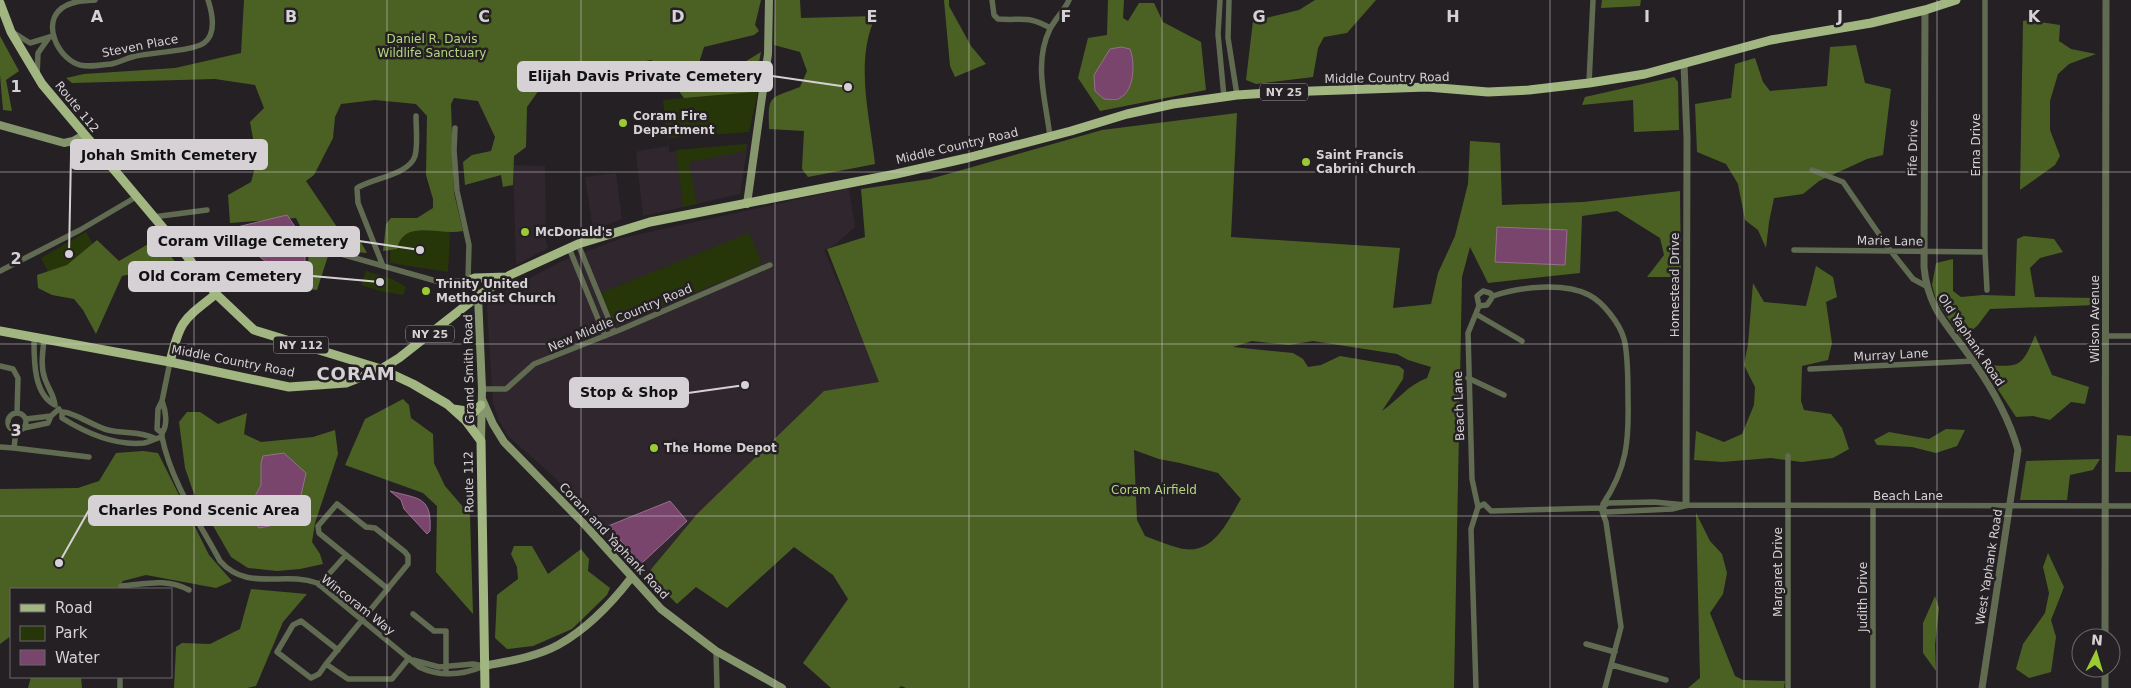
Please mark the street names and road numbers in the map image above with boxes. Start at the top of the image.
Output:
street label: Steven Place [101,32,179,60]
street label: Middle Country Road [1324,70,1450,86]
street label: Route 112 [52,79,102,135]
road number: NY 25 [1260,84,1308,100]
street label: Erna Drive [1969,113,1983,177]
street label: Fife Drive [1906,119,1920,177]
street label: Middle Country Road [894,125,1020,167]
street label: Homestead Drive [1668,233,1682,337]
street label: Marie Lane [1857,233,1923,249]
street label: Wilson Avenue [2088,275,2102,363]
street label: New Middle Country Road [546,281,694,355]
street label: Old Yaphank Road [1935,291,2007,389]
street label: Grand Smith Road [461,314,477,424]
road number: NY 25 [406,326,454,342]
road number: NY 112 [274,336,328,354]
street label: Middle Country Road [170,342,296,380]
street label: Murray Lane [1853,346,1929,364]
street label: Beach Lane [1451,371,1467,441]
street label: Route 112 [461,451,477,513]
street label: Coram and Yaphank Road [556,480,672,602]
street label: Beach Lane [1873,489,1943,503]
street label: West Yaphank Road [1973,508,2005,626]
street label: Margaret Drive [1771,527,1785,617]
street label: Judith Drive [1856,562,1870,633]
street label: Wincoram Way [318,572,398,638]

